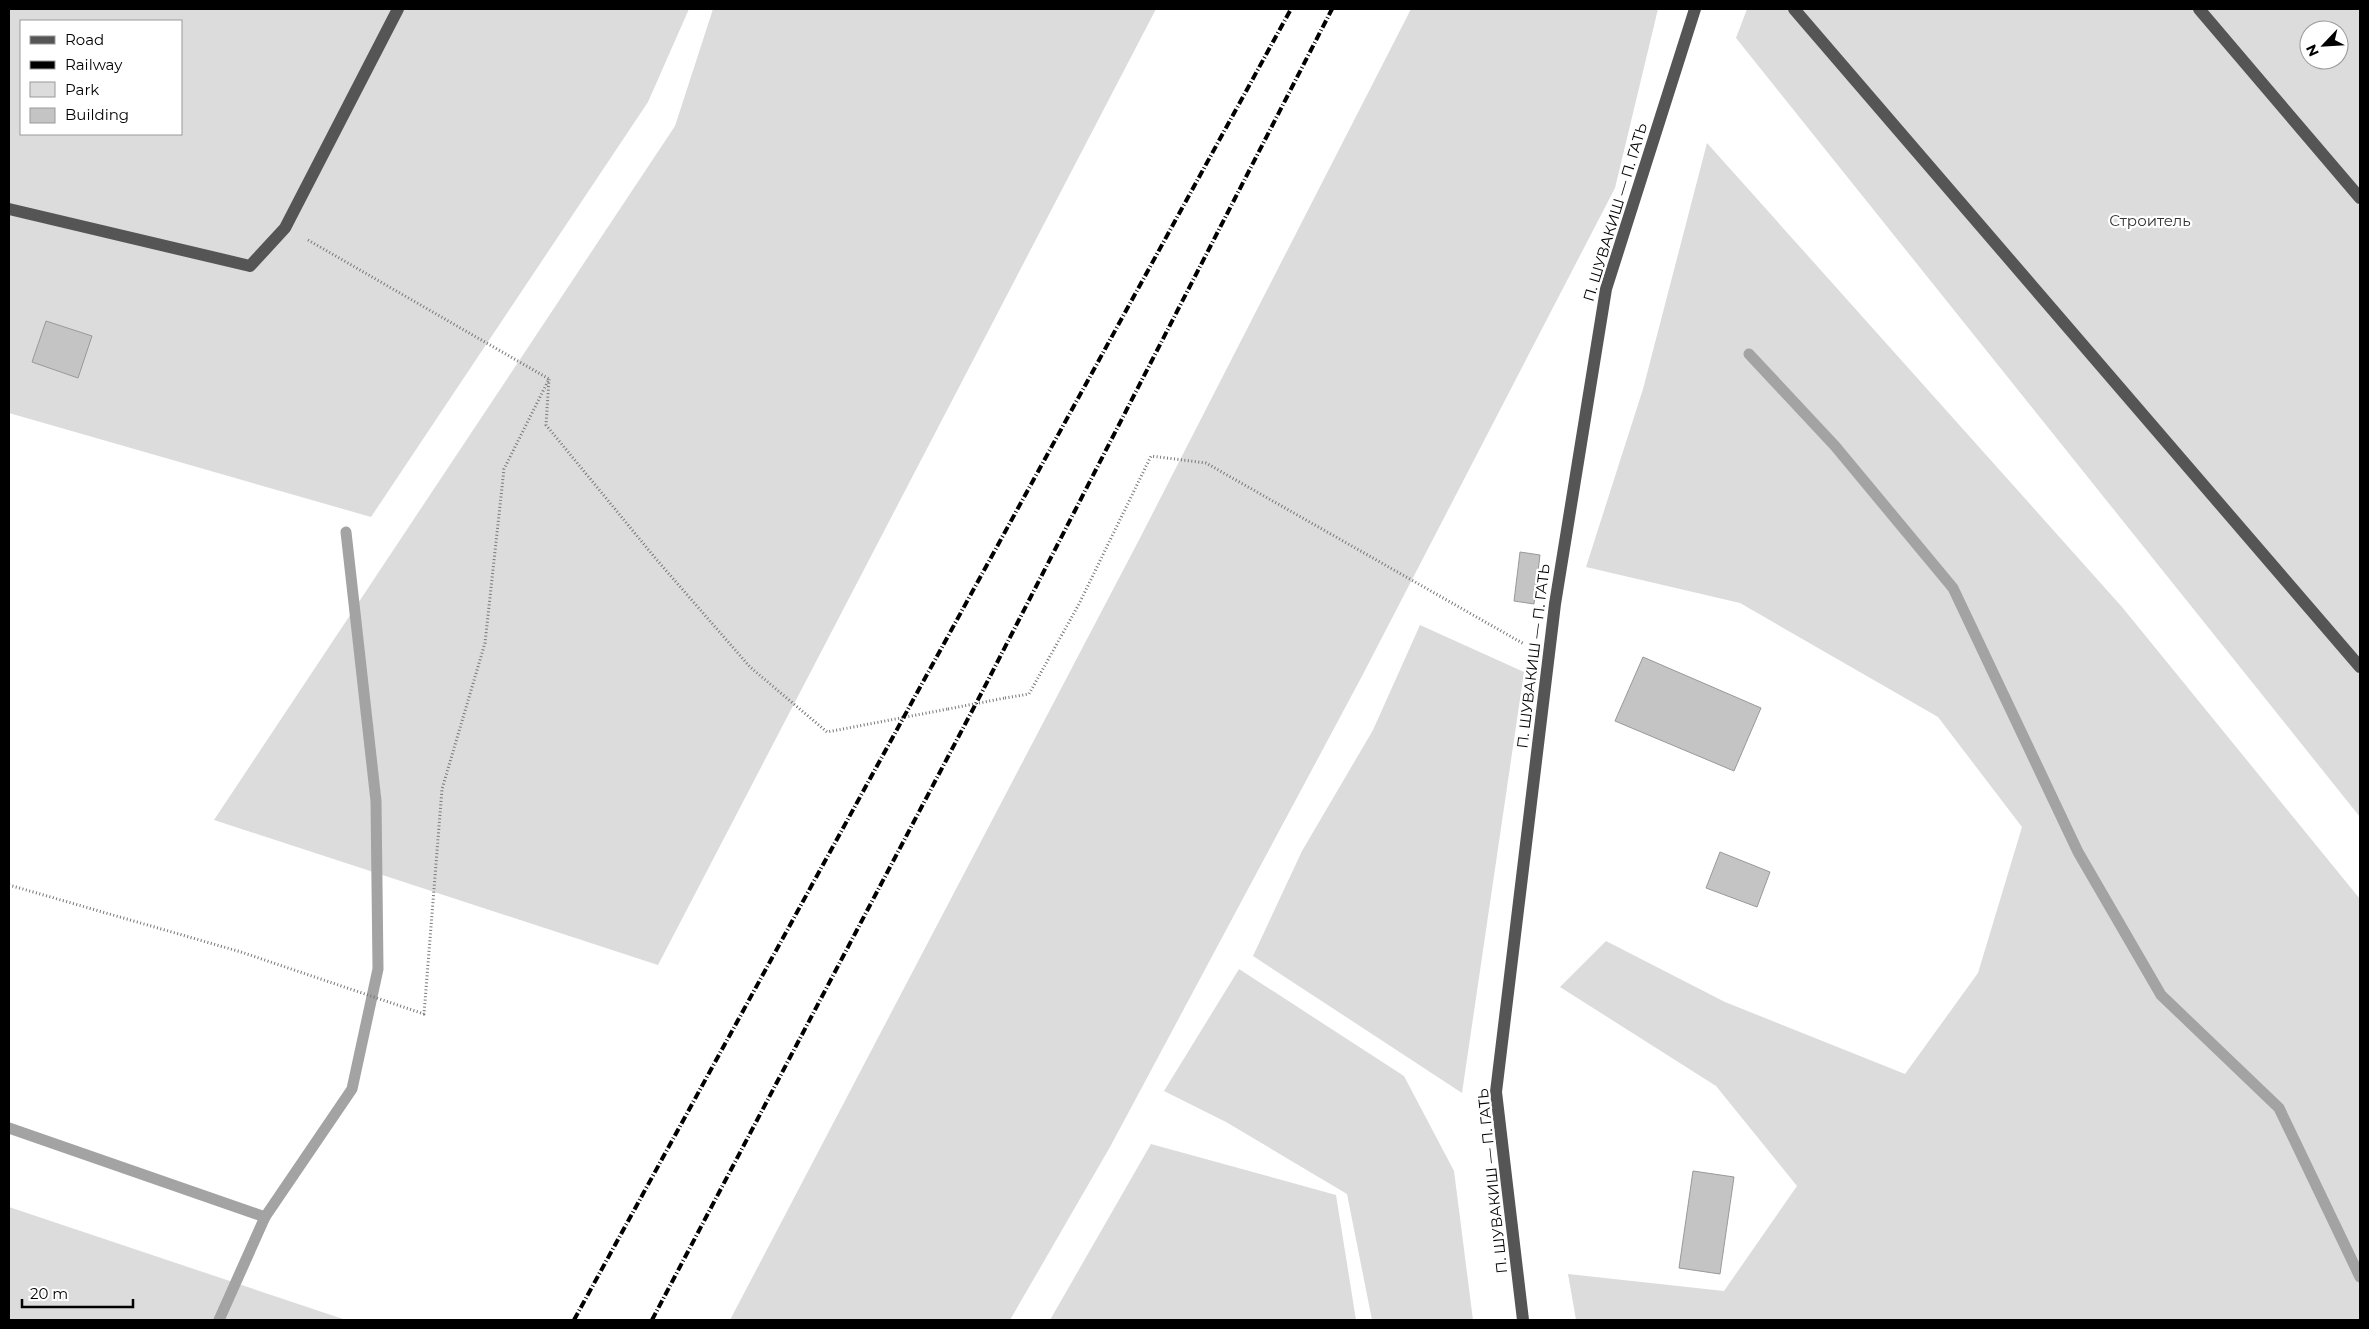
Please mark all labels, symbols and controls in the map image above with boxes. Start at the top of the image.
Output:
legend [20,20,182,135]
north arrow [2299,20,2349,70]
text: Road [65,30,104,49]
text: N [2302,42,2323,59]
text: Railway [65,55,123,74]
text: Park [65,80,99,99]
text: Building [65,105,129,124]
street label: П. ШУВАКИШ — П. ГАТЬ [1579,120,1651,304]
park label: Строитель [2109,211,2191,230]
street label: П. ШУВАКИШ — П. ГАТЬ [1512,563,1554,749]
street label: П. ШУВАКИШ — П. ГАТЬ [1473,1088,1511,1274]
scale bar [22,1276,134,1308]
text: 20 m [30,1284,68,1303]

